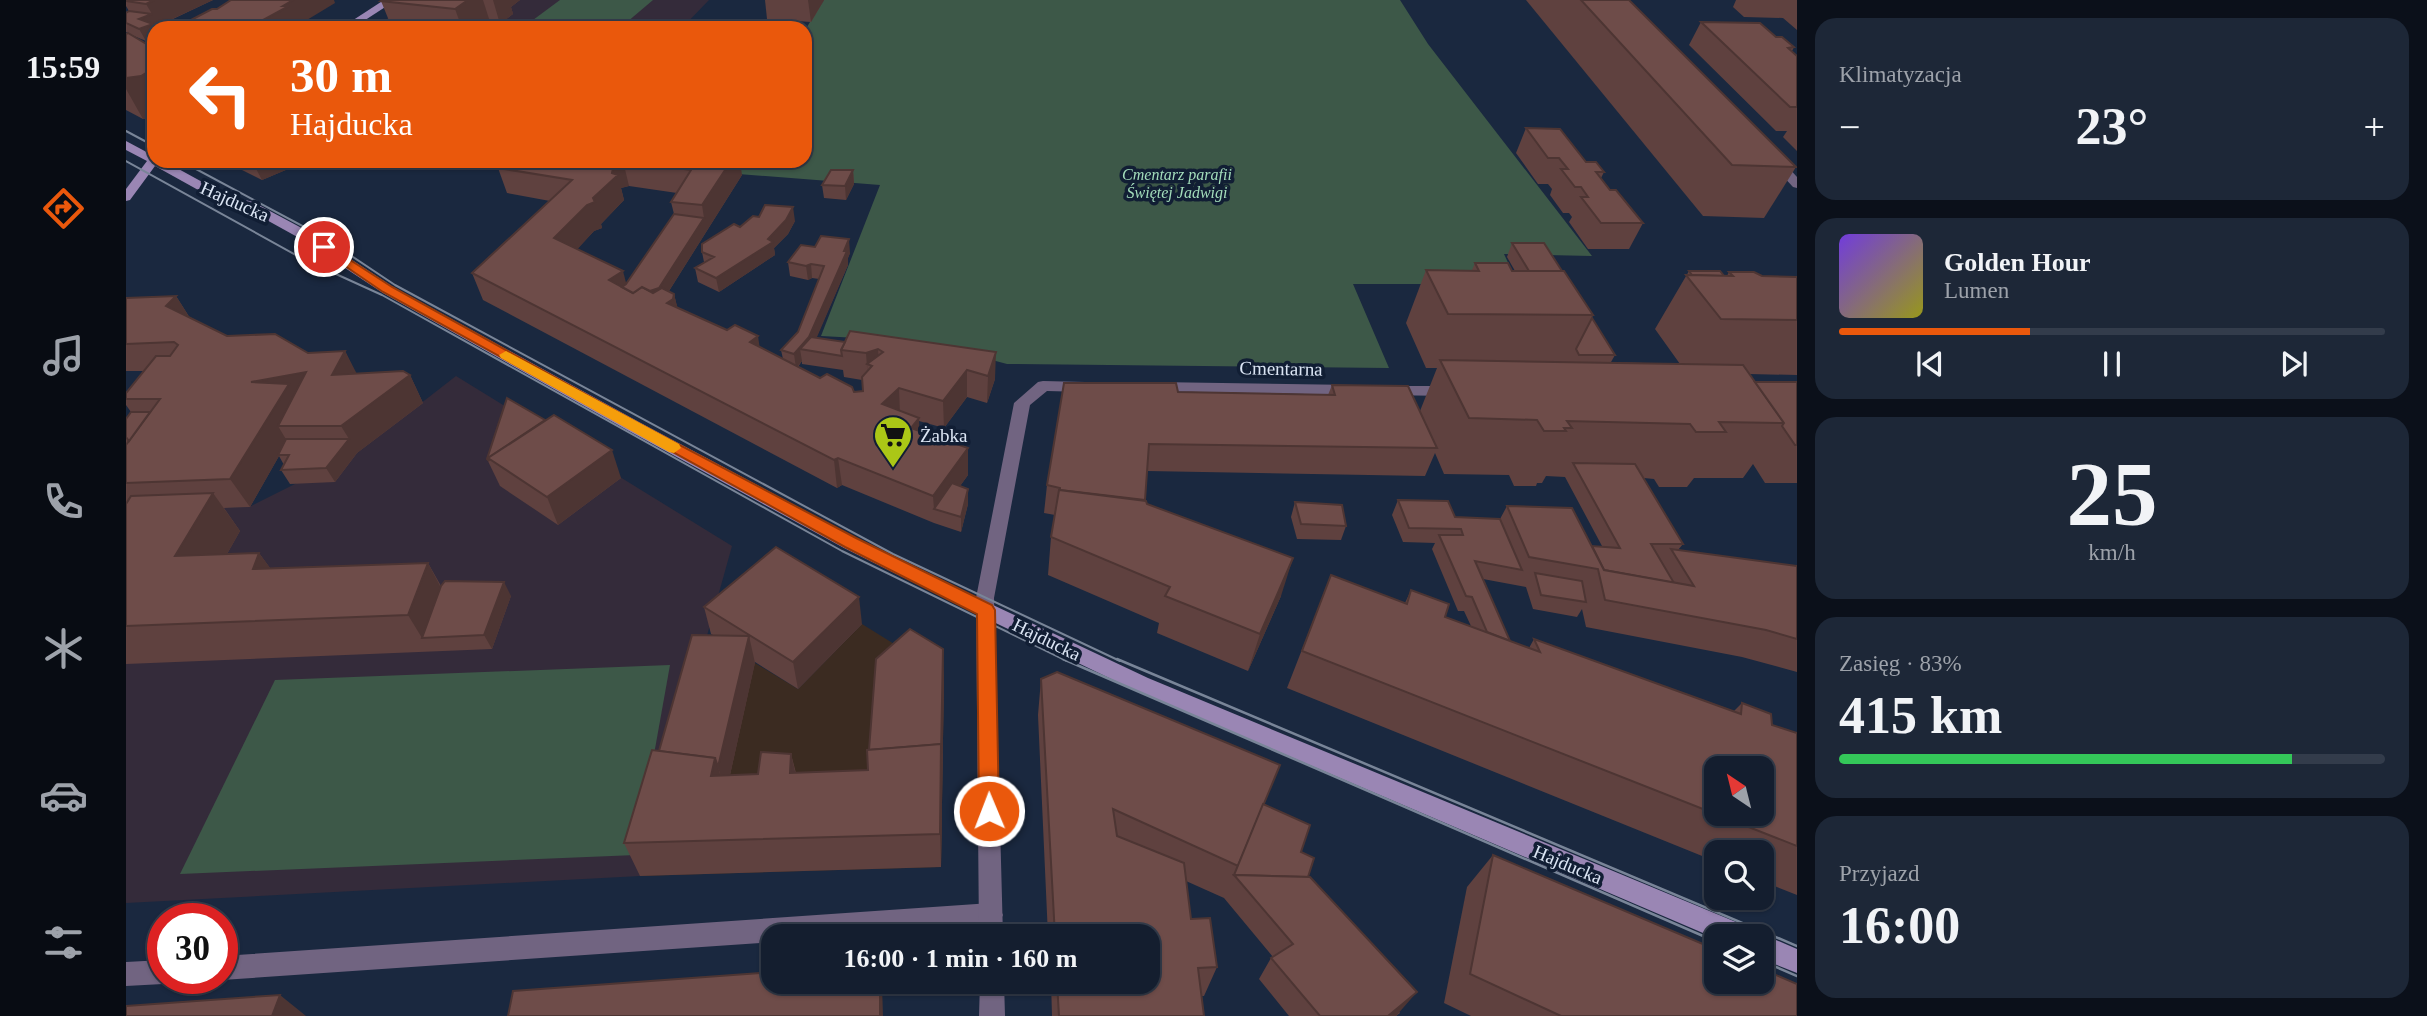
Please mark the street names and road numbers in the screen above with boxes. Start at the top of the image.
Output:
street label: Hajducka [197,177,273,226]
street label: Cmentarna [1239,357,1323,380]
street label: Hajducka [1009,614,1085,665]
street label: Hajducka [1530,841,1606,889]

